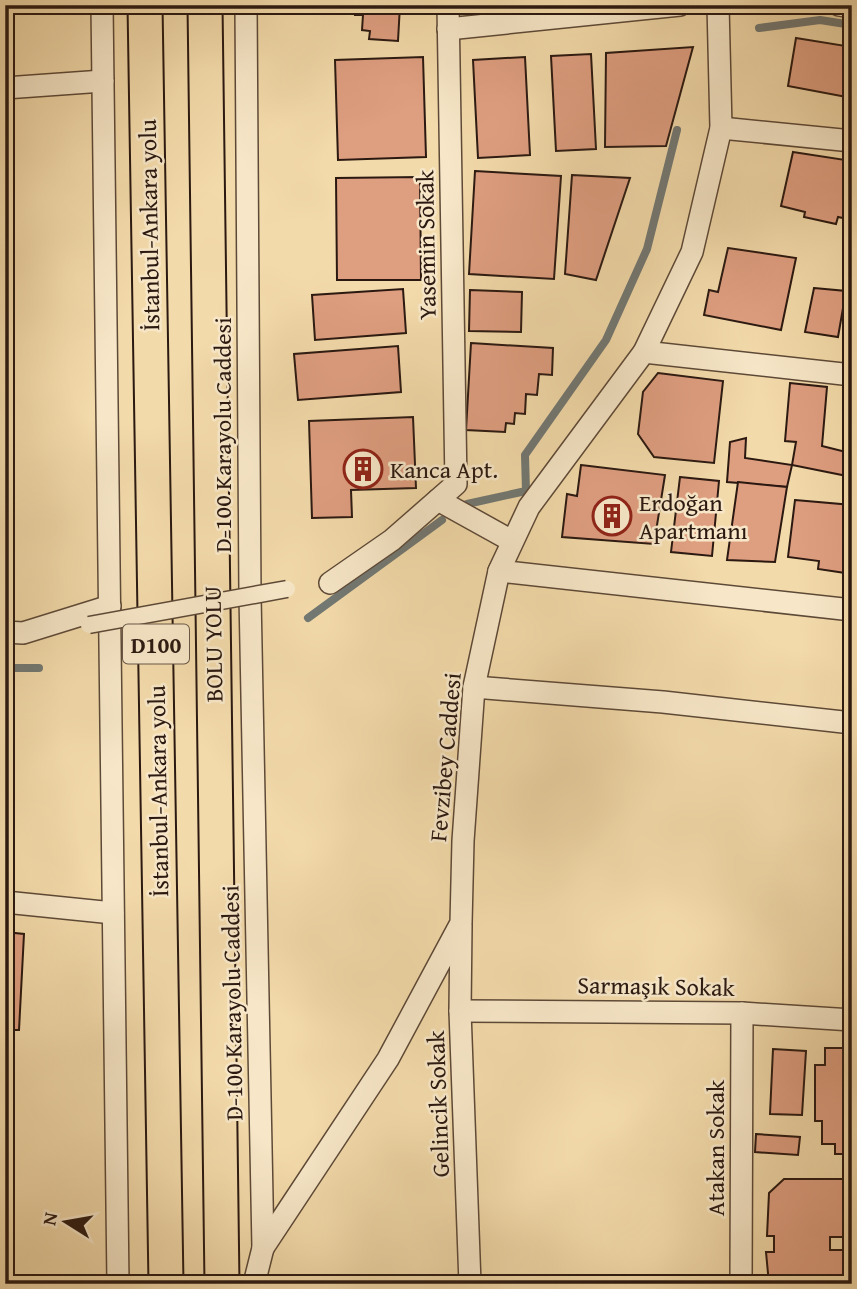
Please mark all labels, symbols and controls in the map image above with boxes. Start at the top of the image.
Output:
street label: İstanbul-Ankara yolu [130,119,168,331]
street label: Yasemin Sokak [407,169,445,320]
street label: D-100 Karayolu Caddesi [205,317,240,553]
building icon: Kanca Apt. [342,448,384,490]
place label: Kanca Apt. [390,452,498,487]
place label: Erdoğan Apartmanı [639,485,748,548]
building icon: Erdoğan Apartmanı [591,495,633,537]
street label: BOLU YOLU [194,585,232,703]
road number: D100 [123,624,189,664]
street label: Fevzibey Caddesi [420,671,470,843]
street label: İstanbul-Ankara yolu [139,685,177,897]
street label: D-100 Karayolu Caddesi [212,885,252,1121]
street label: Sarmaşık Sokak [577,967,736,1005]
street label: Gelincik Sokak [418,1029,458,1178]
street label: Atakan Sokak [698,1079,733,1216]
north arrow [32,1188,102,1258]
text: N [34,1210,64,1228]

